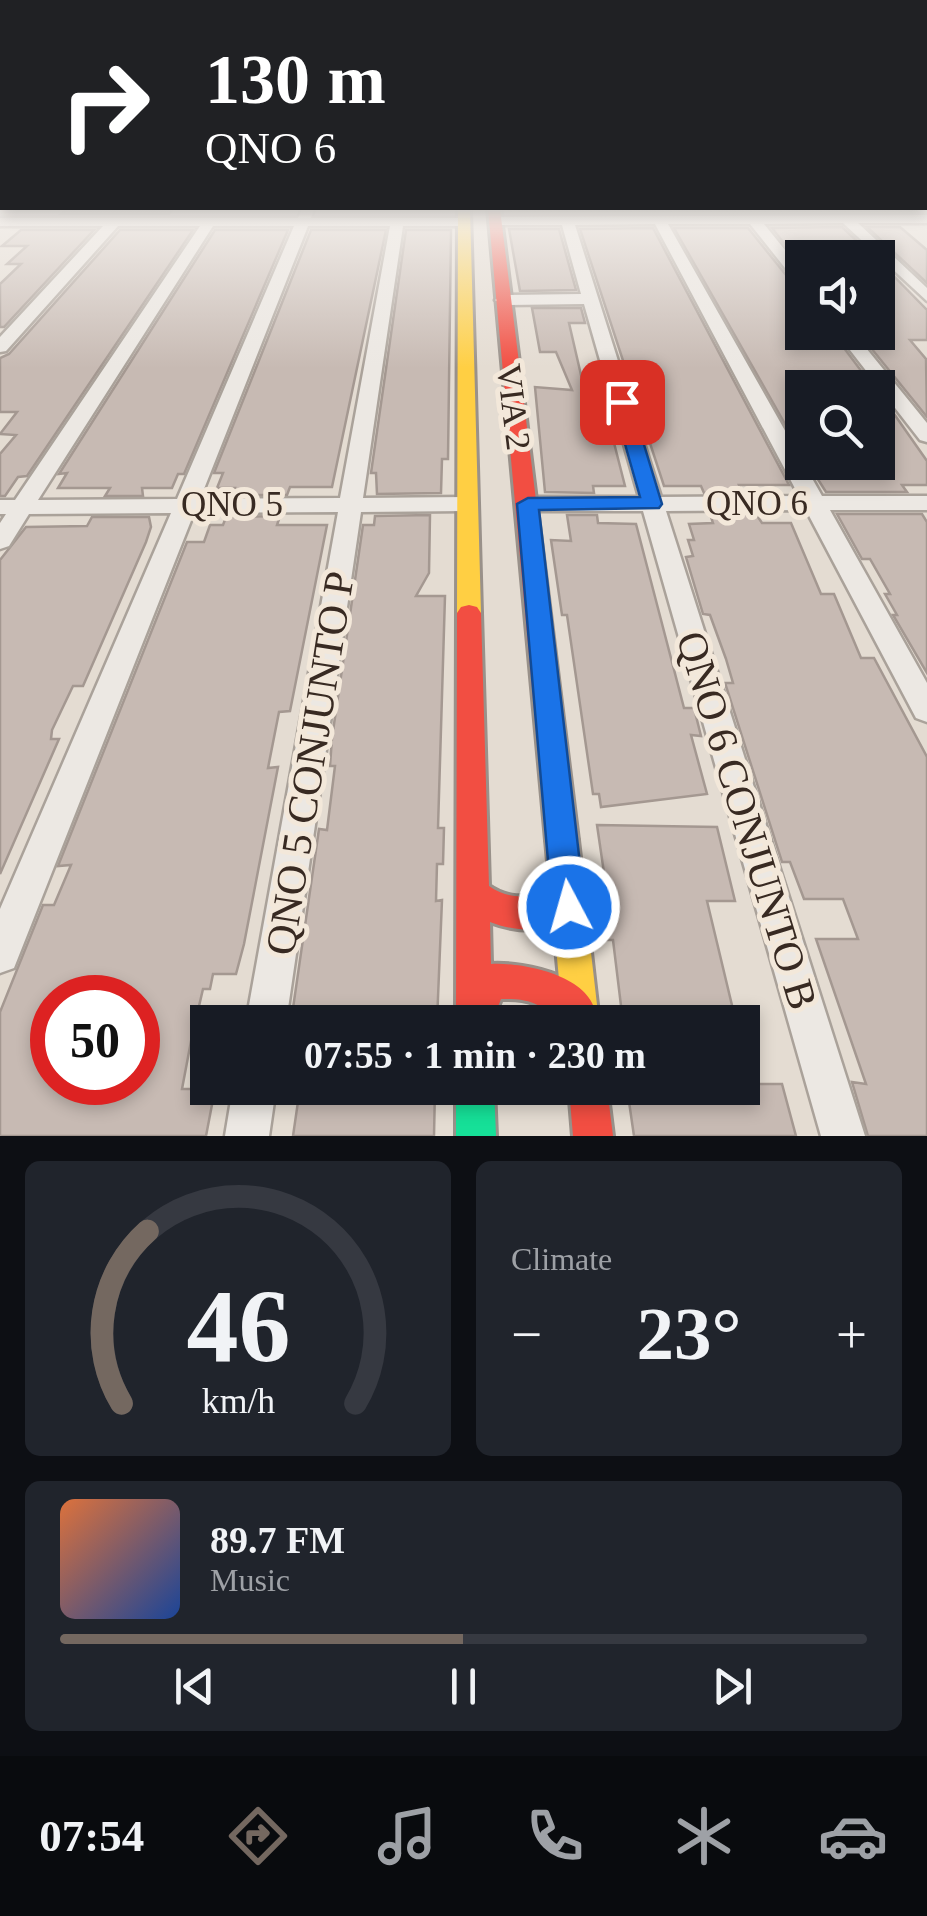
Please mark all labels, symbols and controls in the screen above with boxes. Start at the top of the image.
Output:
icon: right [40,40,170,170]
text: 130 m [205,41,386,118]
text: QNO 6 [205,123,336,173]
map controls [785,240,895,480]
button: sound [785,240,895,350]
pin [580,360,665,445]
street label: VIA 2 [489,362,538,452]
button: search [785,370,895,480]
icon: arrive [595,375,650,430]
street label: QNO 6 [706,484,808,523]
street label: QNO 5 [181,485,283,524]
street label: QNO 5 CONJUNTO P [257,568,363,958]
street label: QNO 6 CONJUNTO B [668,626,826,1015]
position arrow [517,855,621,959]
speed limit sign: 50 [30,975,160,1105]
text: 07:55 · 1 min · 230 m [304,1034,646,1076]
text: Climate [511,1241,612,1277]
text: 46 [186,1268,290,1383]
text: 23° [637,1292,742,1375]
text: − [511,1304,542,1365]
text: + [836,1304,867,1365]
text: km/h [201,1381,275,1421]
text: 89.7 FM [210,1519,345,1561]
text: Music [210,1562,290,1598]
icon: previous [167,1659,222,1714]
icon: pause [436,1659,491,1714]
icon: next [705,1659,760,1714]
icon: directions [223,1801,293,1871]
icon: music [372,1801,442,1871]
icon: phone [520,1801,590,1871]
icon: climate [669,1801,739,1871]
icon: car [818,1801,888,1871]
text: 07:54 [39,1811,144,1861]

